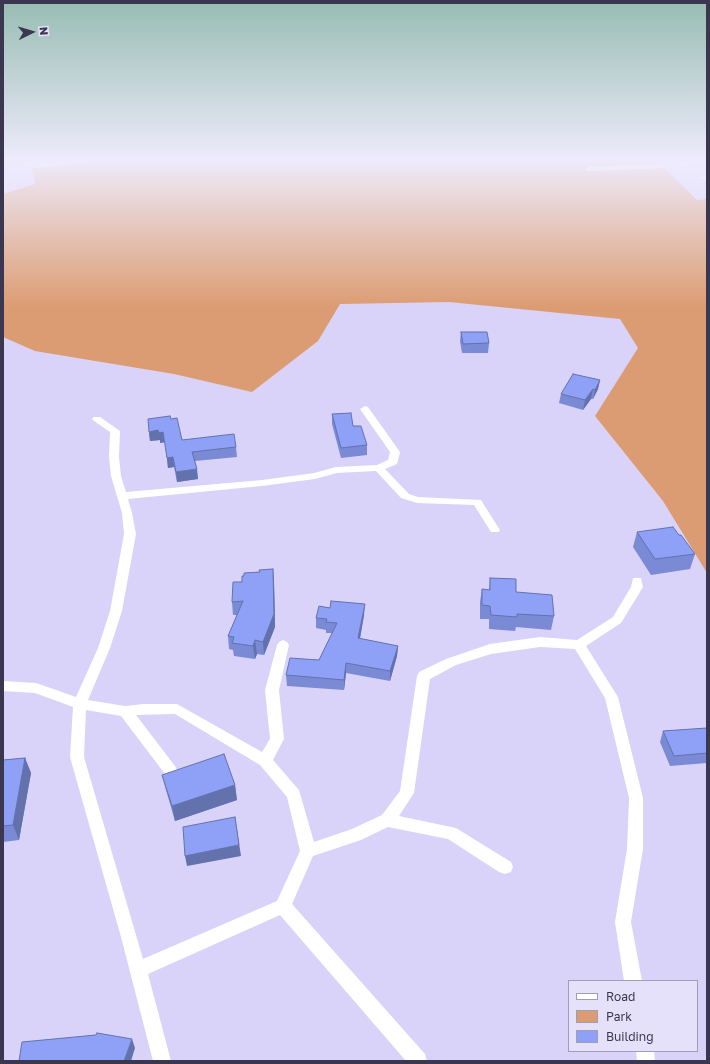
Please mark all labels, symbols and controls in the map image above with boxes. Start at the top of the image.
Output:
north arrow [12,12,52,52]
text: N [38,26,51,36]
legend [568,980,698,1052]
text: Road [606,989,635,1004]
text: Park [606,1009,632,1024]
text: Building [606,1029,654,1044]

